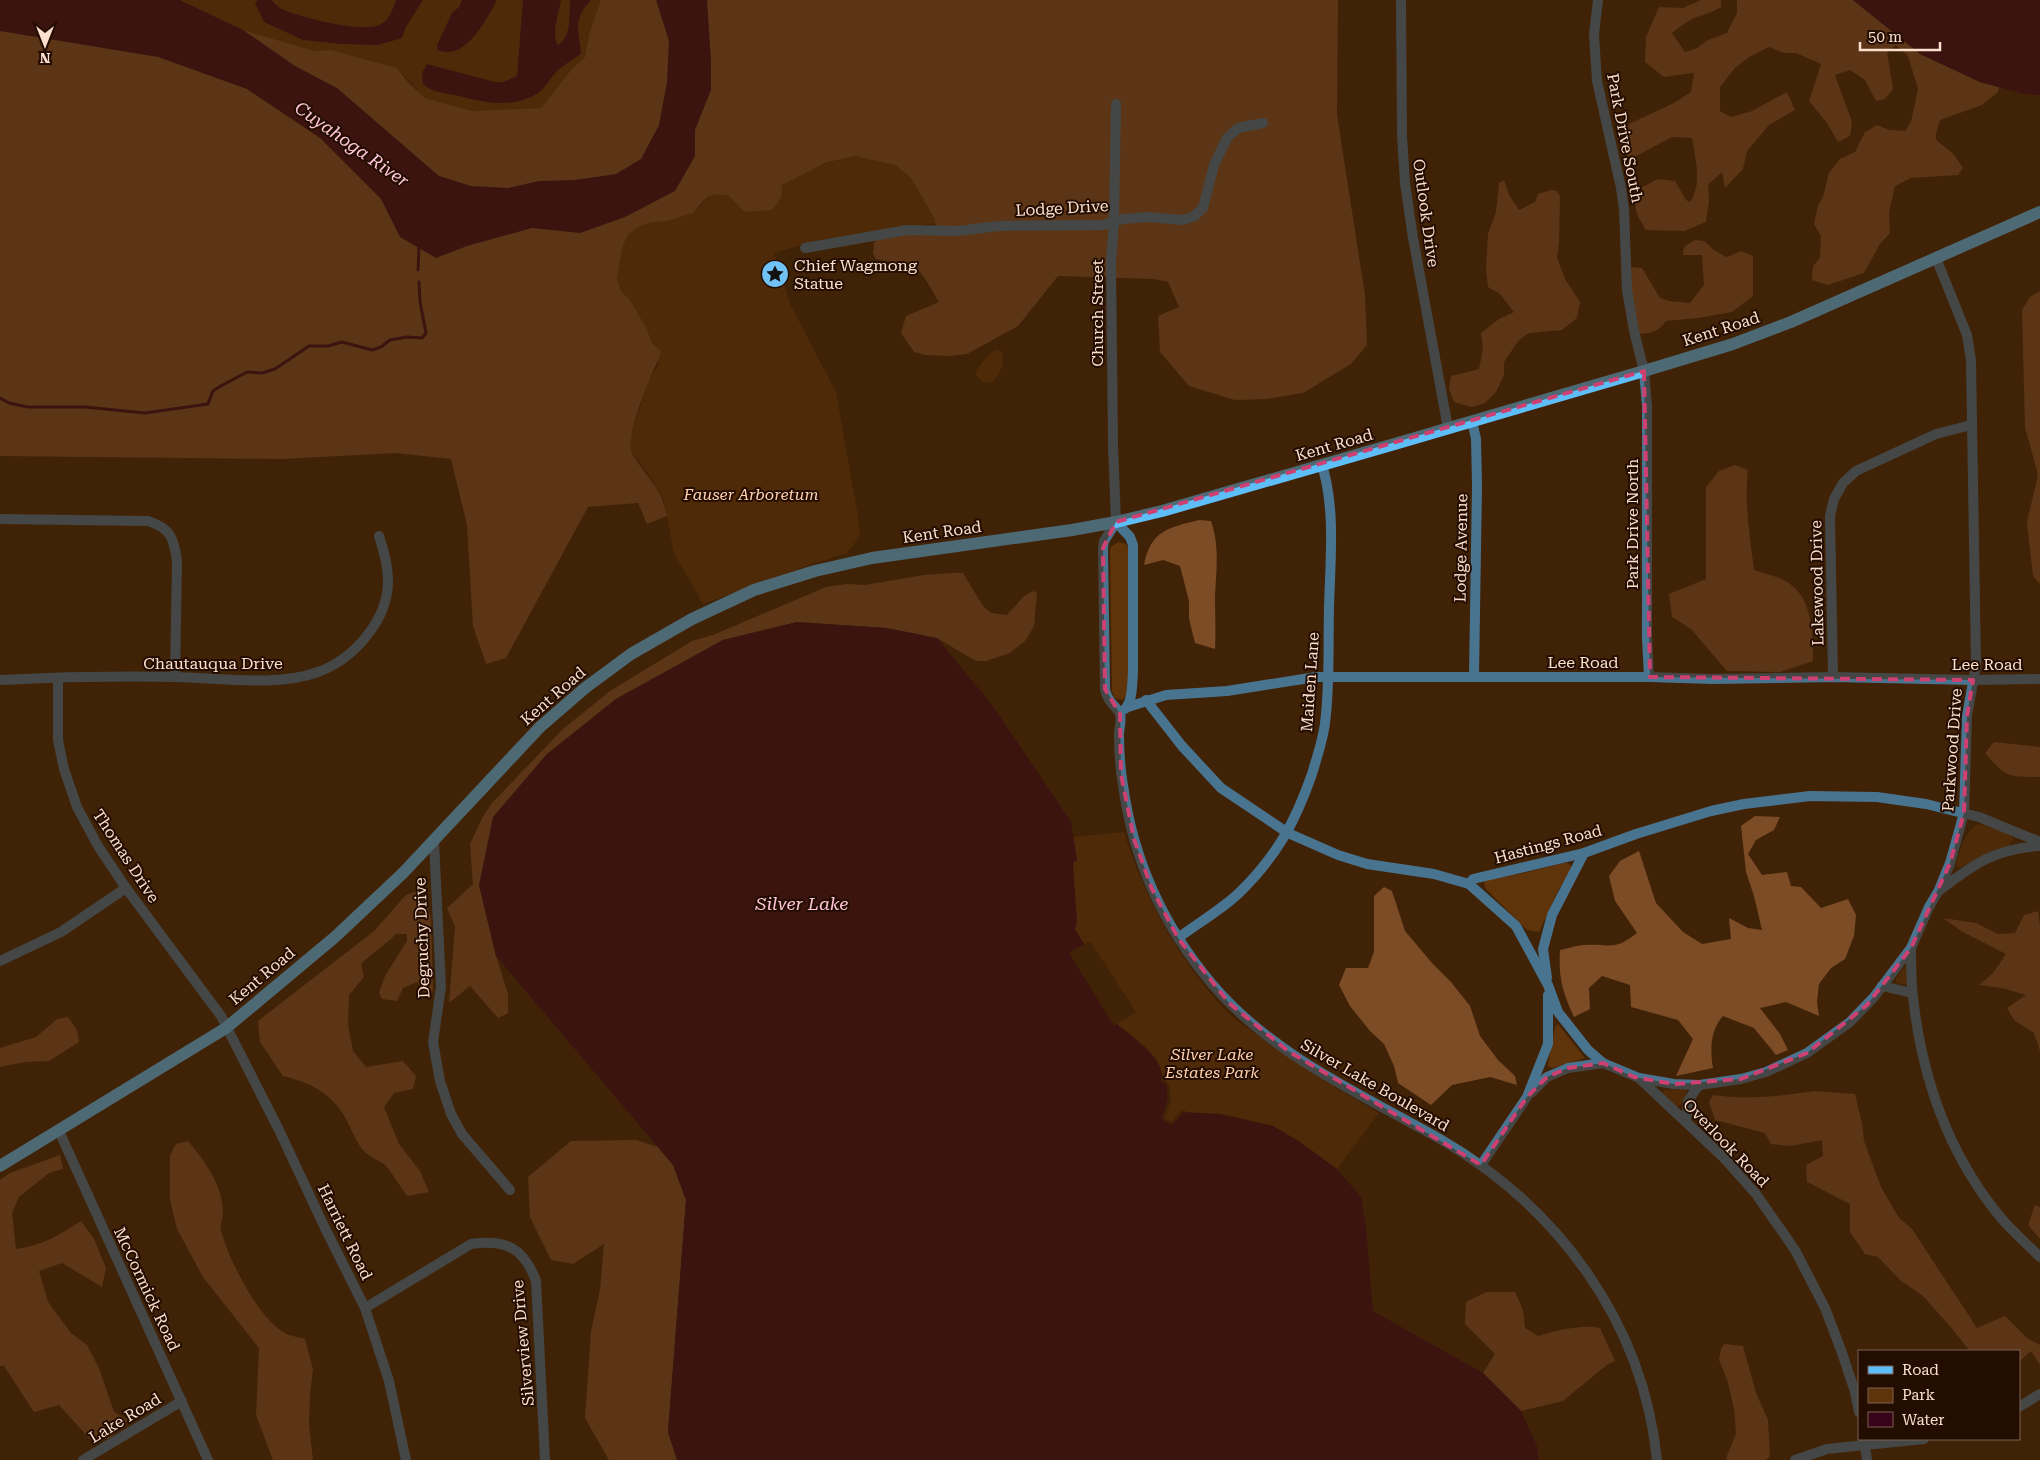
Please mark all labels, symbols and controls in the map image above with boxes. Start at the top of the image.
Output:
north arrow [20,20,70,70]
scale bar [1860,20,1940,52]
text: 50 m [1868,28,1903,46]
text: N [39,50,50,66]
street label: Park Drive South [1603,72,1647,204]
water label: Cuyahoga River [291,97,413,191]
street label: Outlook Drive [1409,158,1443,269]
street label: Lodge Drive [1015,196,1109,220]
place label: Chief Wagmong Statue [794,256,918,293]
place icon: Chief Wagmong Statue [760,259,790,289]
street label: Church Street [1088,259,1107,367]
street label: Kent Road [1680,308,1762,350]
street label: Kent Road [1293,425,1375,465]
street label: Park Drive North [1623,459,1642,589]
park label: Fauser Arboretum [683,485,818,504]
street label: Lodge Avenue [1451,493,1471,603]
street label: Kent Road [901,517,983,547]
street label: Lakewood Drive [1806,520,1828,646]
street label: Maiden Lane [1297,631,1323,733]
street label: Lee Road [1548,653,1619,672]
street label: Chautauqua Drive [143,654,283,673]
street label: Lee Road [1952,655,2023,674]
street label: Kent Road [517,663,589,729]
street label: Parkwood Drive [1938,687,1966,812]
street label: Thomas Drive [89,806,163,906]
street label: Hastings Road [1492,820,1604,868]
street label: Degruchy Drive [410,877,434,999]
water label: Silver Lake [755,893,848,914]
street label: Kent Road [225,943,299,1009]
street label: Silver Lake Boulevard [1297,1035,1453,1135]
park label: Silver Lake Estates Park [1164,1045,1259,1082]
street label: Overlook Road [1679,1095,1773,1191]
street label: Harriett Road [314,1181,376,1283]
street label: McCormick Road [110,1224,184,1354]
street label: Silverview Drive [508,1279,538,1407]
legend [1858,1350,2020,1440]
text: Road [1902,1361,1939,1379]
text: Park [1902,1386,1936,1404]
street label: Lake Road [86,1389,164,1447]
text: Water [1902,1411,1944,1429]

